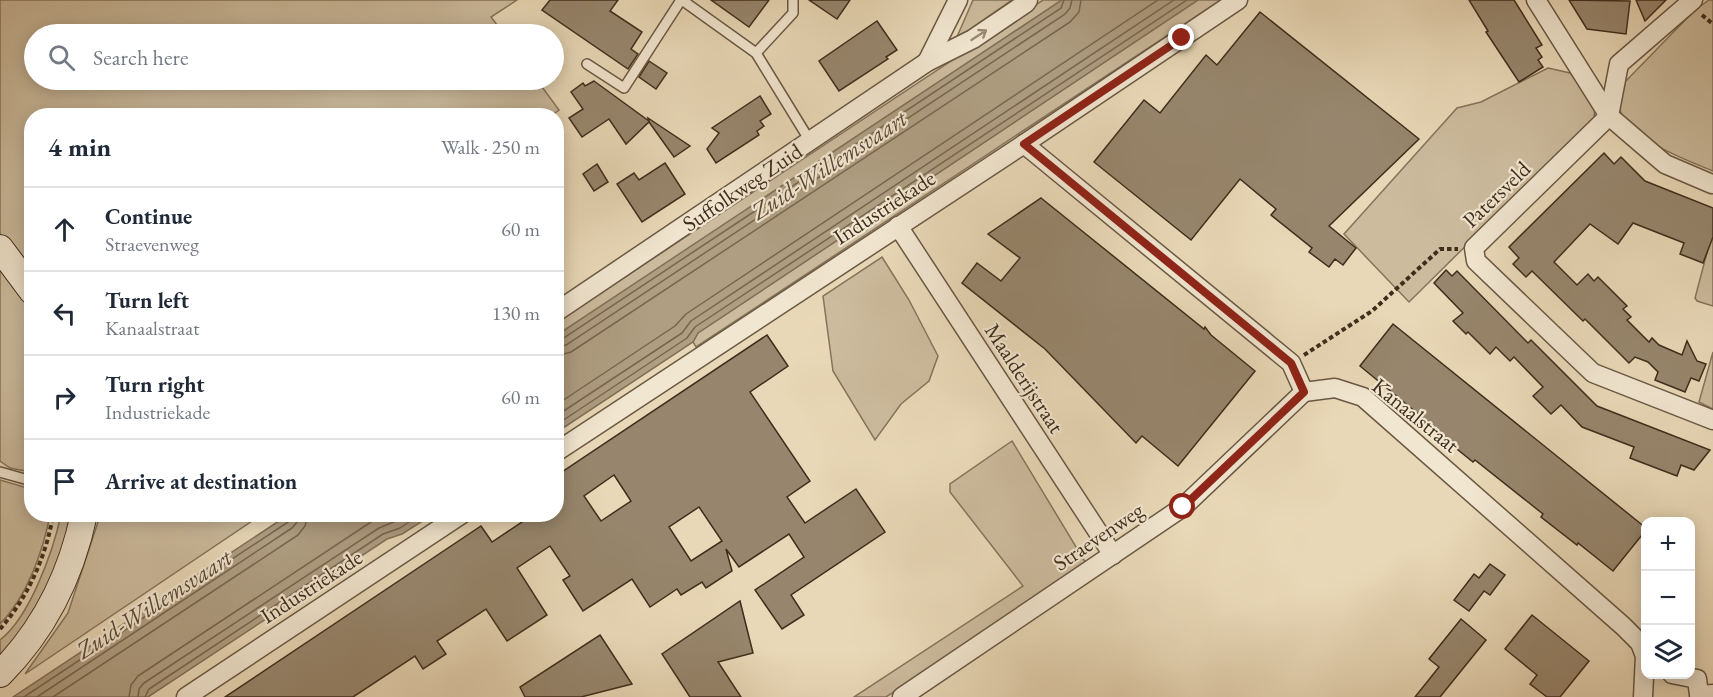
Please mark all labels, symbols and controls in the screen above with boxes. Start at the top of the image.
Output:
search box [24,24,564,90]
route end [1168,24,1194,50]
one-way arrow [970,28,987,40]
icon: search [45,41,78,74]
text: Search here [93,43,188,72]
water label: Zuid-Willemsvaart [744,102,913,227]
text: 4 min [48,130,111,164]
text: Walk · 250 m [441,134,540,160]
street label: Suffolkweg Zuid [677,136,809,238]
street label: Patersveld [1456,154,1537,234]
street label: Industriekade [828,163,941,251]
text: Continue [105,202,192,231]
icon: ahead [48,213,81,246]
text: 60 m [501,216,540,242]
text: Straevenweg [105,231,199,257]
text: Turn left [105,286,189,315]
icon: left [48,297,81,330]
text: 130 m [492,300,540,326]
text: Kanaalstraat [105,315,200,341]
street label: Maalderijstraat [978,318,1071,439]
text: Turn right [105,370,204,399]
street label: Kanaalstraat [1366,371,1465,459]
icon: right [48,381,81,414]
text: 60 m [501,384,540,410]
text: Industriekade [105,399,210,425]
icon: arrive [48,465,81,498]
text: Arrive at destination [105,467,297,496]
route start [1169,493,1195,519]
street label: Straevenweg [1047,495,1150,577]
map controls [1641,517,1695,679]
button: + [1641,517,1695,571]
water label: Zuid-Willemsvaart [69,541,238,666]
street label: Industriekade [255,542,368,630]
button: − [1641,571,1695,625]
button: layers [1641,625,1695,679]

